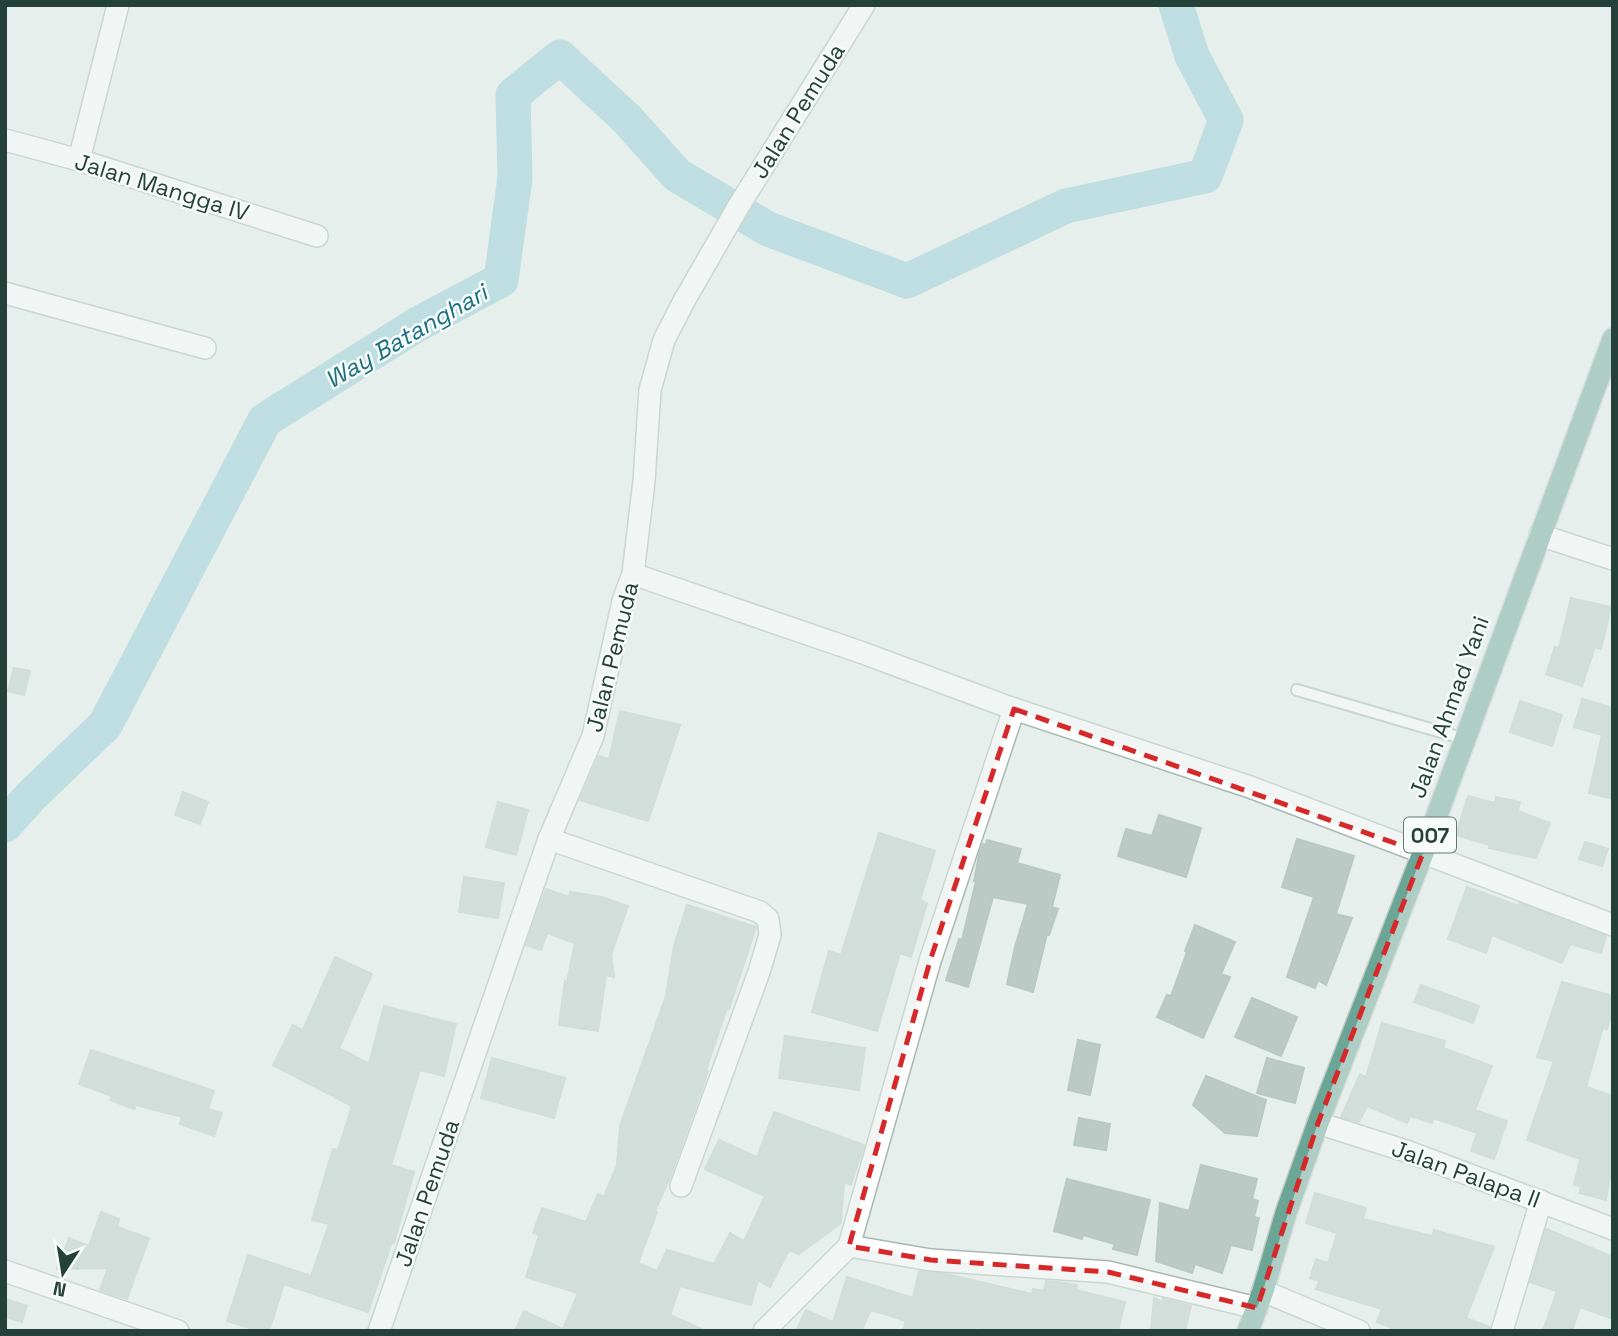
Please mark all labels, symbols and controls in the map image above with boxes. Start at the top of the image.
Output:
street label: Jalan Pemuda [744,38,852,184]
street label: Jalan Mangga IV [71,146,253,228]
water label: Way Batanghari [319,275,495,395]
street label: Jalan Pemuda [579,579,645,735]
street label: Jalan Ahmad Yani [1402,612,1496,802]
road number: 007 [1404,818,1456,852]
street label: Jalan Pemuda [388,1115,466,1271]
street label: Jalan Palapa II [1388,1133,1544,1215]
north arrow [28,1238,98,1308]
text: N [51,1276,68,1303]

